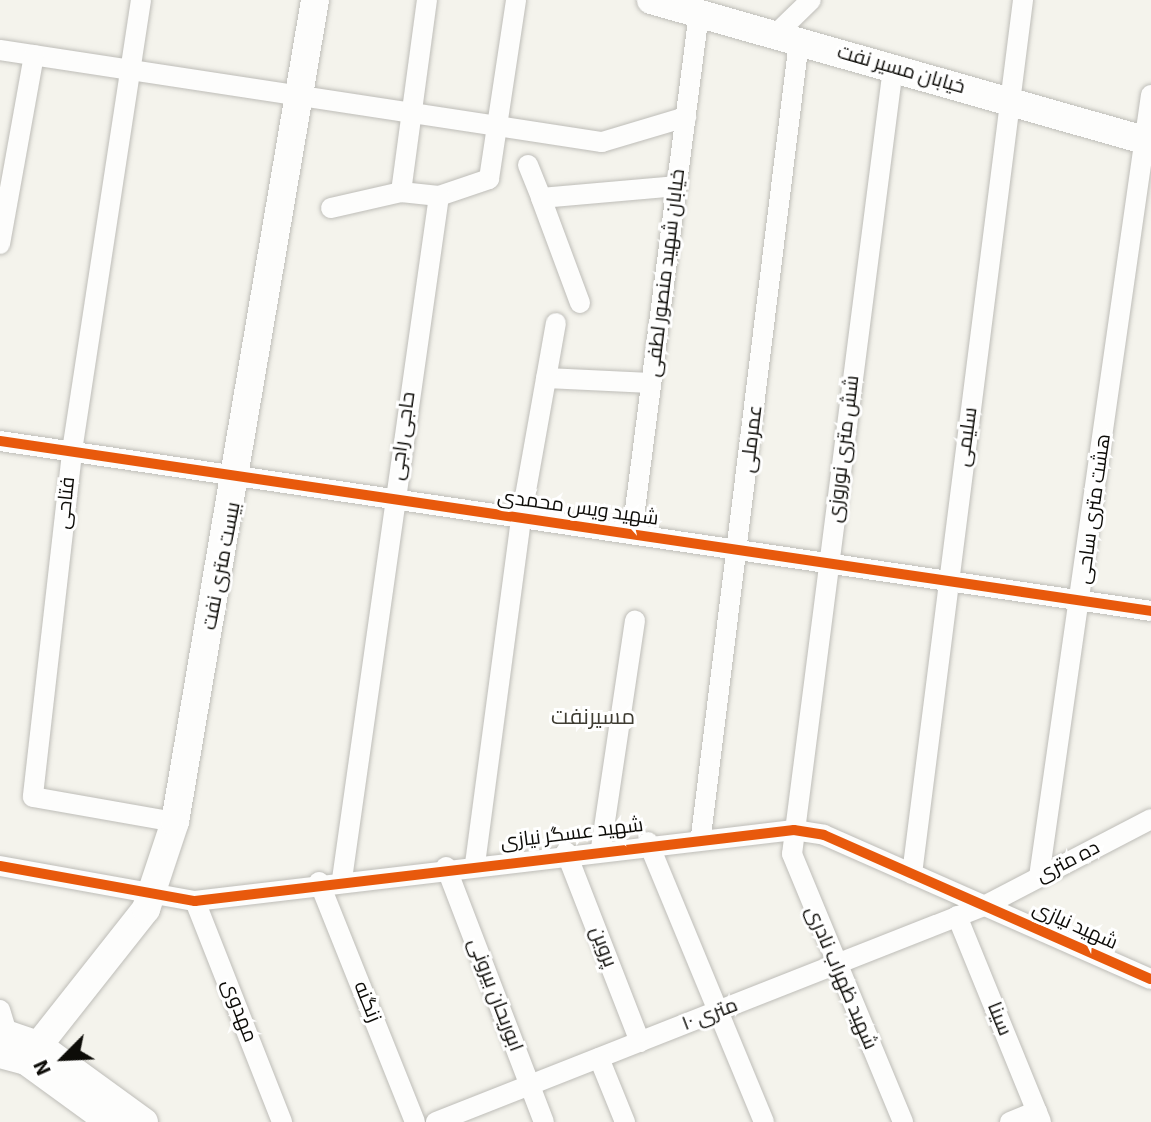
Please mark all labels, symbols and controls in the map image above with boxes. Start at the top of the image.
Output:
street label: خیابان مسیر نفت [834,40,968,100]
street label: خیابان شهید منصور لطفی [641,168,691,378]
street label: شش متری نوروزی [823,374,865,524]
street label: حاجی راجی [385,390,421,482]
street label: عمرملی [736,404,768,474]
street label: سلیمی [951,406,983,468]
street label: هشت متری ساحی [1072,432,1116,586]
street label: فتاحی [51,476,81,530]
street label: شهید ویس محمدی [496,485,660,531]
street label: بیست متری نفت [198,500,246,632]
district label: مسیرنفت [551,705,635,731]
street label: شهید عسگر نیازی [499,813,645,855]
street label: ده متری [1032,836,1104,888]
street label: شهید نیازی [1029,897,1121,955]
street label: شهید ظهراب نادری [800,903,882,1053]
street label: پروین [584,923,622,971]
street label: ابوریحان بیرونی [462,935,528,1055]
street label: مهدوی [216,976,262,1046]
street label: زنگنه [348,978,386,1026]
street label: ۱۰ متری [679,993,741,1037]
street label: سینا [981,999,1017,1039]
north arrow [24,1018,104,1098]
text: N [24,1055,60,1081]

